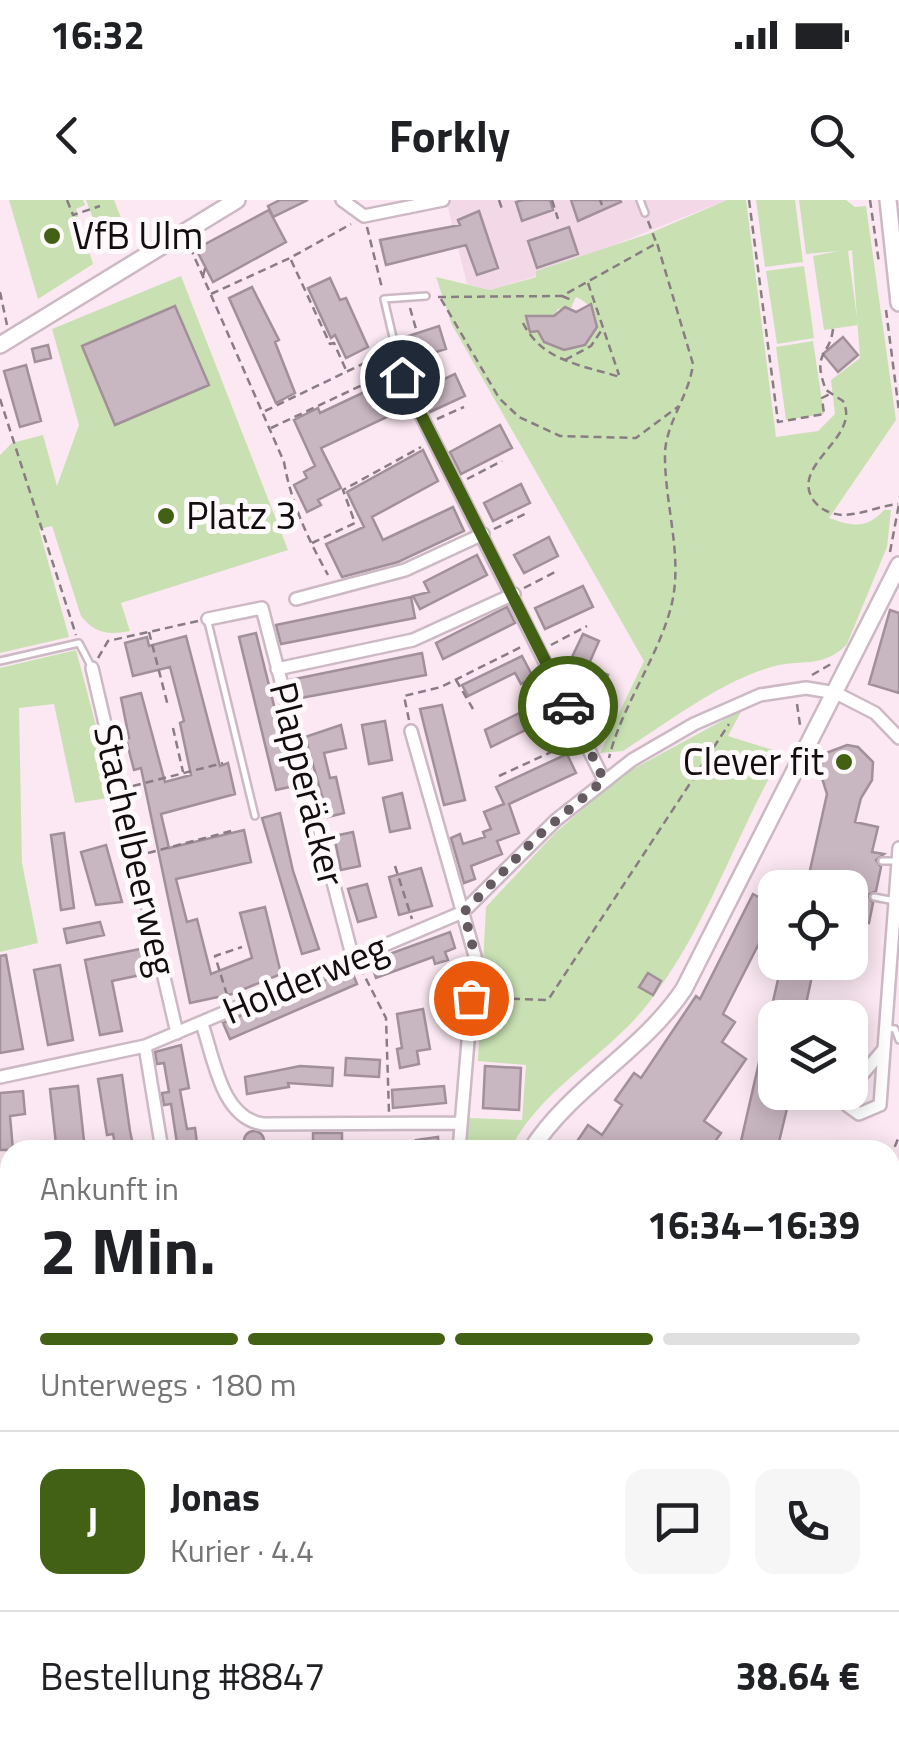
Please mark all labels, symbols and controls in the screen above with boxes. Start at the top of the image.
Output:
text: 16:32 [50,6,145,64]
text: Forkly [389,101,510,169]
icon: back [40,108,95,163]
icon: search [804,108,859,163]
place label: VfB Ulm [72,206,203,264]
marker: VfB Ulm [41,225,63,247]
pin [360,335,445,420]
icon: home [375,350,430,405]
place label: Platz 3 [186,486,297,544]
marker: Platz 3 [155,505,177,527]
courier [518,656,618,756]
street label: Plapperäcker [255,676,361,892]
icon: car [541,679,596,734]
street label: Stachelbeerweg [79,718,193,981]
place label: Clever fit [683,732,824,790]
marker: Clever fit [833,751,855,773]
map controls [758,870,868,1110]
button: locate [758,870,868,980]
street label: Holderweg [213,917,396,1039]
pin [429,956,514,1041]
icon: bag [444,971,499,1026]
button: layers [758,1000,868,1110]
text: Ankunft in [40,1164,179,1212]
text: 16:34–16:39 [647,1196,860,1254]
text: 2 Min. [40,1200,216,1299]
text: Unterwegs · 180 m [40,1360,296,1408]
text: Jonas [170,1468,260,1526]
button: chat [625,1469,730,1574]
button: phone [755,1469,860,1574]
text: J [87,1492,98,1550]
text: Kurier · 4.4 [170,1526,314,1574]
text: Bestellung #8847 [40,1647,325,1705]
text: 38.64 € [736,1647,860,1705]

